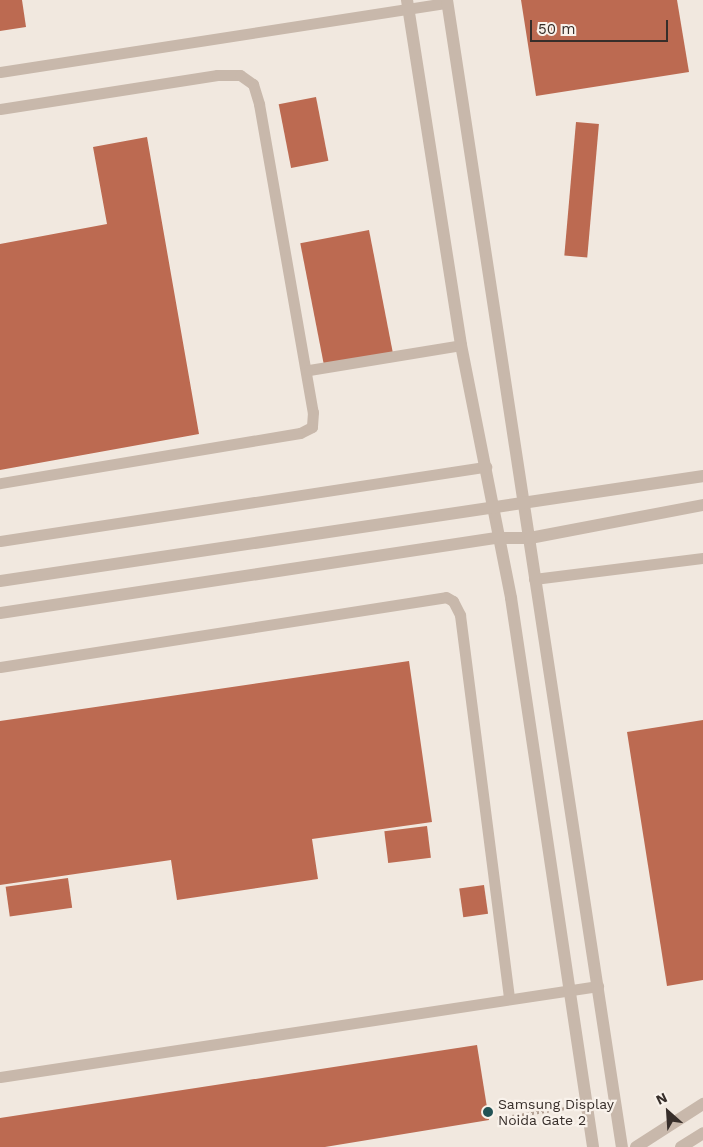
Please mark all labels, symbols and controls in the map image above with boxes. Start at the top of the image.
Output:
scale bar [533,10,670,42]
text: 50 m [538,20,575,38]
north arrow [643,1087,693,1137]
text: N [653,1089,670,1108]
place label: Samsung Display Noida Gate 2 [498,1096,614,1128]
marker: Samsung Display Noida Gate 2 [482,1106,494,1118]

